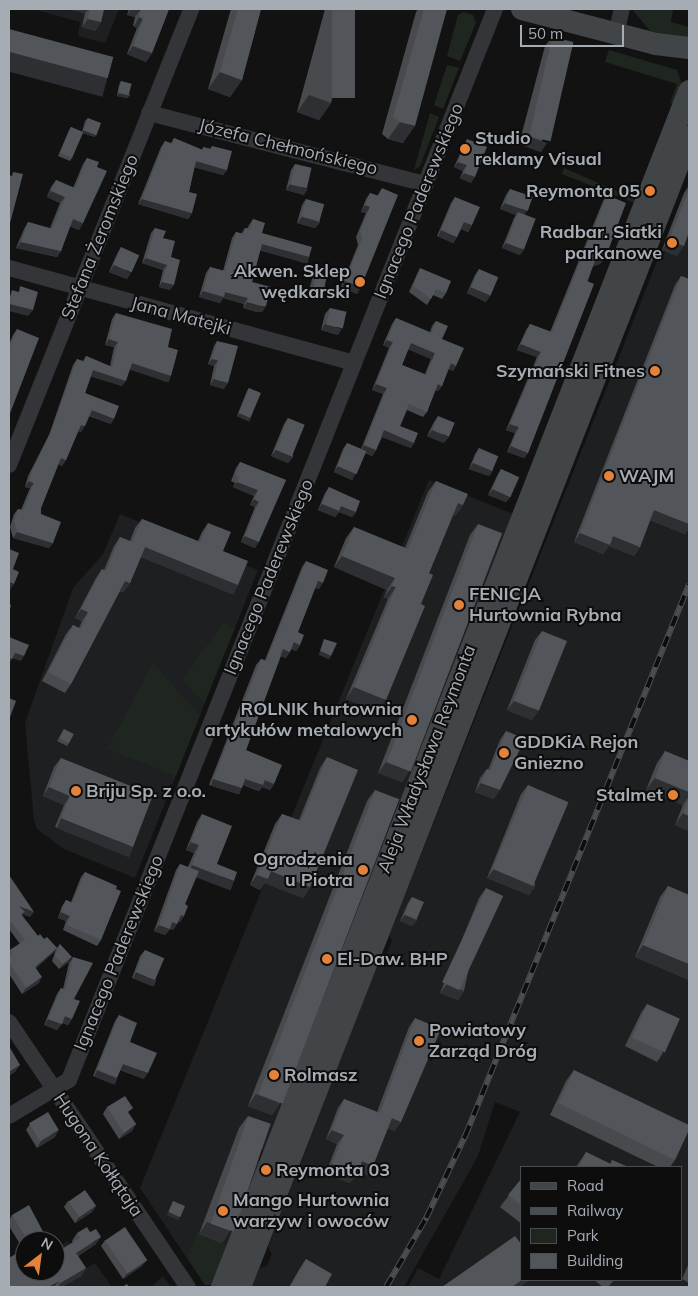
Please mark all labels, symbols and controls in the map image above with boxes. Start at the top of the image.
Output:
scale bar [523,15,627,47]
text: 50 m [528,24,563,43]
street label: Ignacego Paderewskiego [370,100,468,302]
street label: Józefa Chełmońskiego [196,114,380,180]
place label: Studio reklamy Visual [475,128,602,170]
marker: Studio reklamy Visual [459,143,471,155]
street label: Stefana Żeromskiego [57,151,143,323]
place label: Reymonta 05 [526,180,640,202]
marker: Reymonta 05 [644,185,656,197]
place label: Radbar. Siatki parkanowe [540,222,662,264]
marker: Radbar. Siatki parkanowe [666,237,678,249]
place label: Akwen. Sklep wędkarski [234,261,350,304]
marker: Akwen. Sklep wędkarski [354,276,366,288]
street label: Jana Matejki [129,292,233,340]
place label: Szymański Fitnes [496,360,645,382]
marker: Szymański Fitnes [649,365,661,377]
place label: WAJM [619,465,674,487]
marker: WAJM [603,470,615,482]
street label: Ignacego Paderewskiego [220,476,318,678]
place label: FENICJA Hurtownia Rybna [469,584,622,626]
marker: FENICJA Hurtownia Rybna [453,599,465,611]
street label: Aleja Władysława Reymonta [373,642,481,876]
place label: ROLNIK hurtownia artykułów metalowych [205,699,402,742]
marker: ROLNIK hurtownia artykułów metalowych [406,714,418,726]
place label: GDDKiA Rejon Gniezno [514,732,638,774]
marker: GDDKiA Rejon Gniezno [498,747,510,759]
place label: Briju Sp. z o.o. [86,780,206,802]
place label: Stalmet [596,784,663,806]
marker: Briju Sp. z o.o. [70,785,82,797]
marker: Stalmet [667,789,679,801]
place label: Ogrodzenia u Piotra [253,849,353,892]
street label: Ignacego Paderewskiego [70,852,168,1054]
marker: Ogrodzenia u Piotra [357,864,369,876]
place label: El-Daw. BHP [337,948,448,970]
marker: El-Daw. BHP [321,953,333,965]
place label: Powiatowy Zarząd Dróg [429,1020,537,1062]
marker: Powiatowy Zarząd Dróg [413,1035,425,1047]
place label: Rolmasz [284,1064,357,1086]
marker: Rolmasz [268,1069,280,1081]
street label: Hugona Kołłątaja [49,1089,147,1221]
place label: Reymonta 03 [276,1159,390,1181]
marker: Reymonta 03 [260,1164,272,1176]
legend [520,1166,683,1281]
text: Road [567,1176,604,1195]
place label: Mango Hurtownia warzyw i owoców [233,1190,390,1232]
text: Railway [567,1201,623,1220]
marker: Mango Hurtownia warzyw i owoców [217,1205,229,1217]
text: Park [567,1226,599,1245]
north arrow [15,1231,65,1281]
text: N [38,1233,56,1254]
text: Building [567,1251,623,1270]

